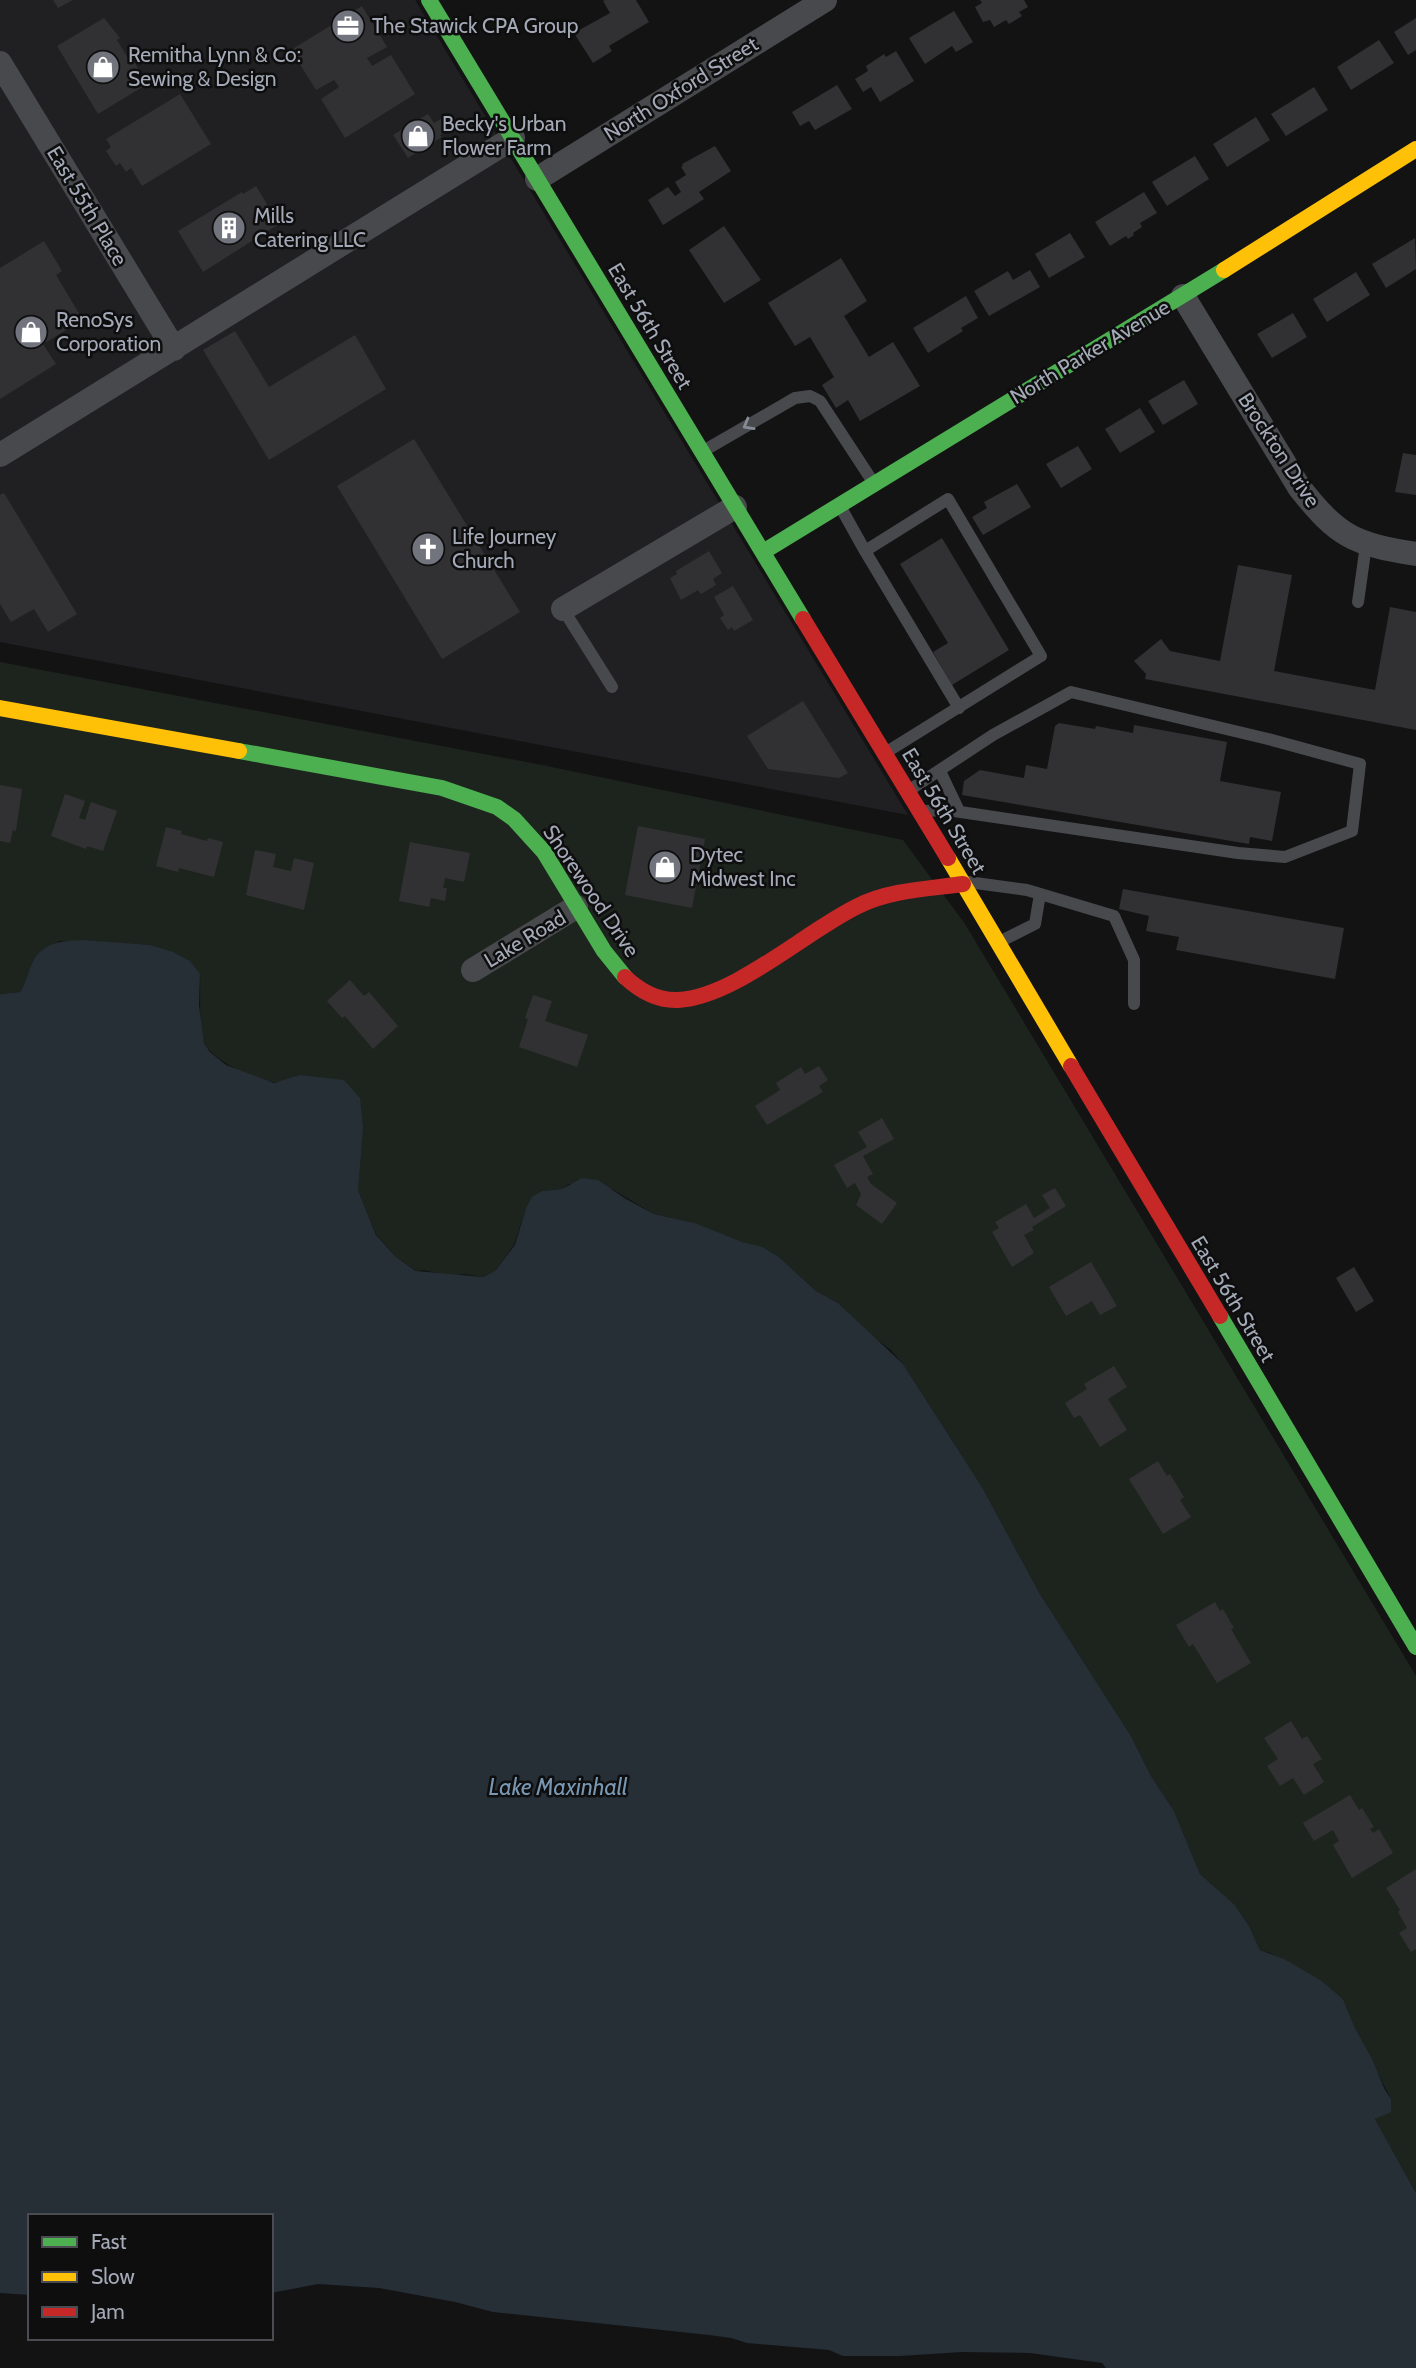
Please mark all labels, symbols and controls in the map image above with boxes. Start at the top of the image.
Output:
office icon: The Stawick CPA Group [329,7,367,45]
place label: The Stawick CPA Group [372,13,578,38]
street label: North Oxford Street [599,31,762,146]
place label: Remitha Lynn & Co: Sewing & Design [128,42,301,91]
shop icon: Remitha Lynn & Co: Sewing & Design [84,48,122,86]
place label: Becky's Urban Flower Farm [442,111,567,160]
shop icon: Becky's Urban Flower Farm [399,117,437,155]
street label: East 55th Place [42,141,133,270]
place label: Mills Catering LLC [254,203,366,252]
building icon: Mills Catering LLC [210,209,248,247]
street label: East 56th Street [603,258,698,393]
street label: North Parker Avenue [1005,294,1174,409]
place label: RenoSys Corporation [56,307,161,356]
shop icon: RenoSys Corporation [12,313,50,351]
street label: Brockton Drive [1233,388,1326,512]
one-way arrow [743,417,756,430]
place label: Life Journey Church [452,524,557,573]
church icon: Life Journey Church [409,530,447,568]
street label: East 56th Street [897,743,992,878]
street label: Shorewood Drive [538,820,645,962]
place label: Dytec Midwest Inc [690,842,796,891]
shop icon: Dytec Midwest Inc [646,848,684,886]
street label: Lake Road [479,905,570,973]
street label: East 56th Street [1186,1231,1281,1366]
water label: Lake Maxinhall [488,1773,628,1801]
legend [28,2214,273,2340]
text: Fast [91,2229,127,2254]
text: Slow [91,2264,135,2289]
text: Jam [90,2299,125,2324]

